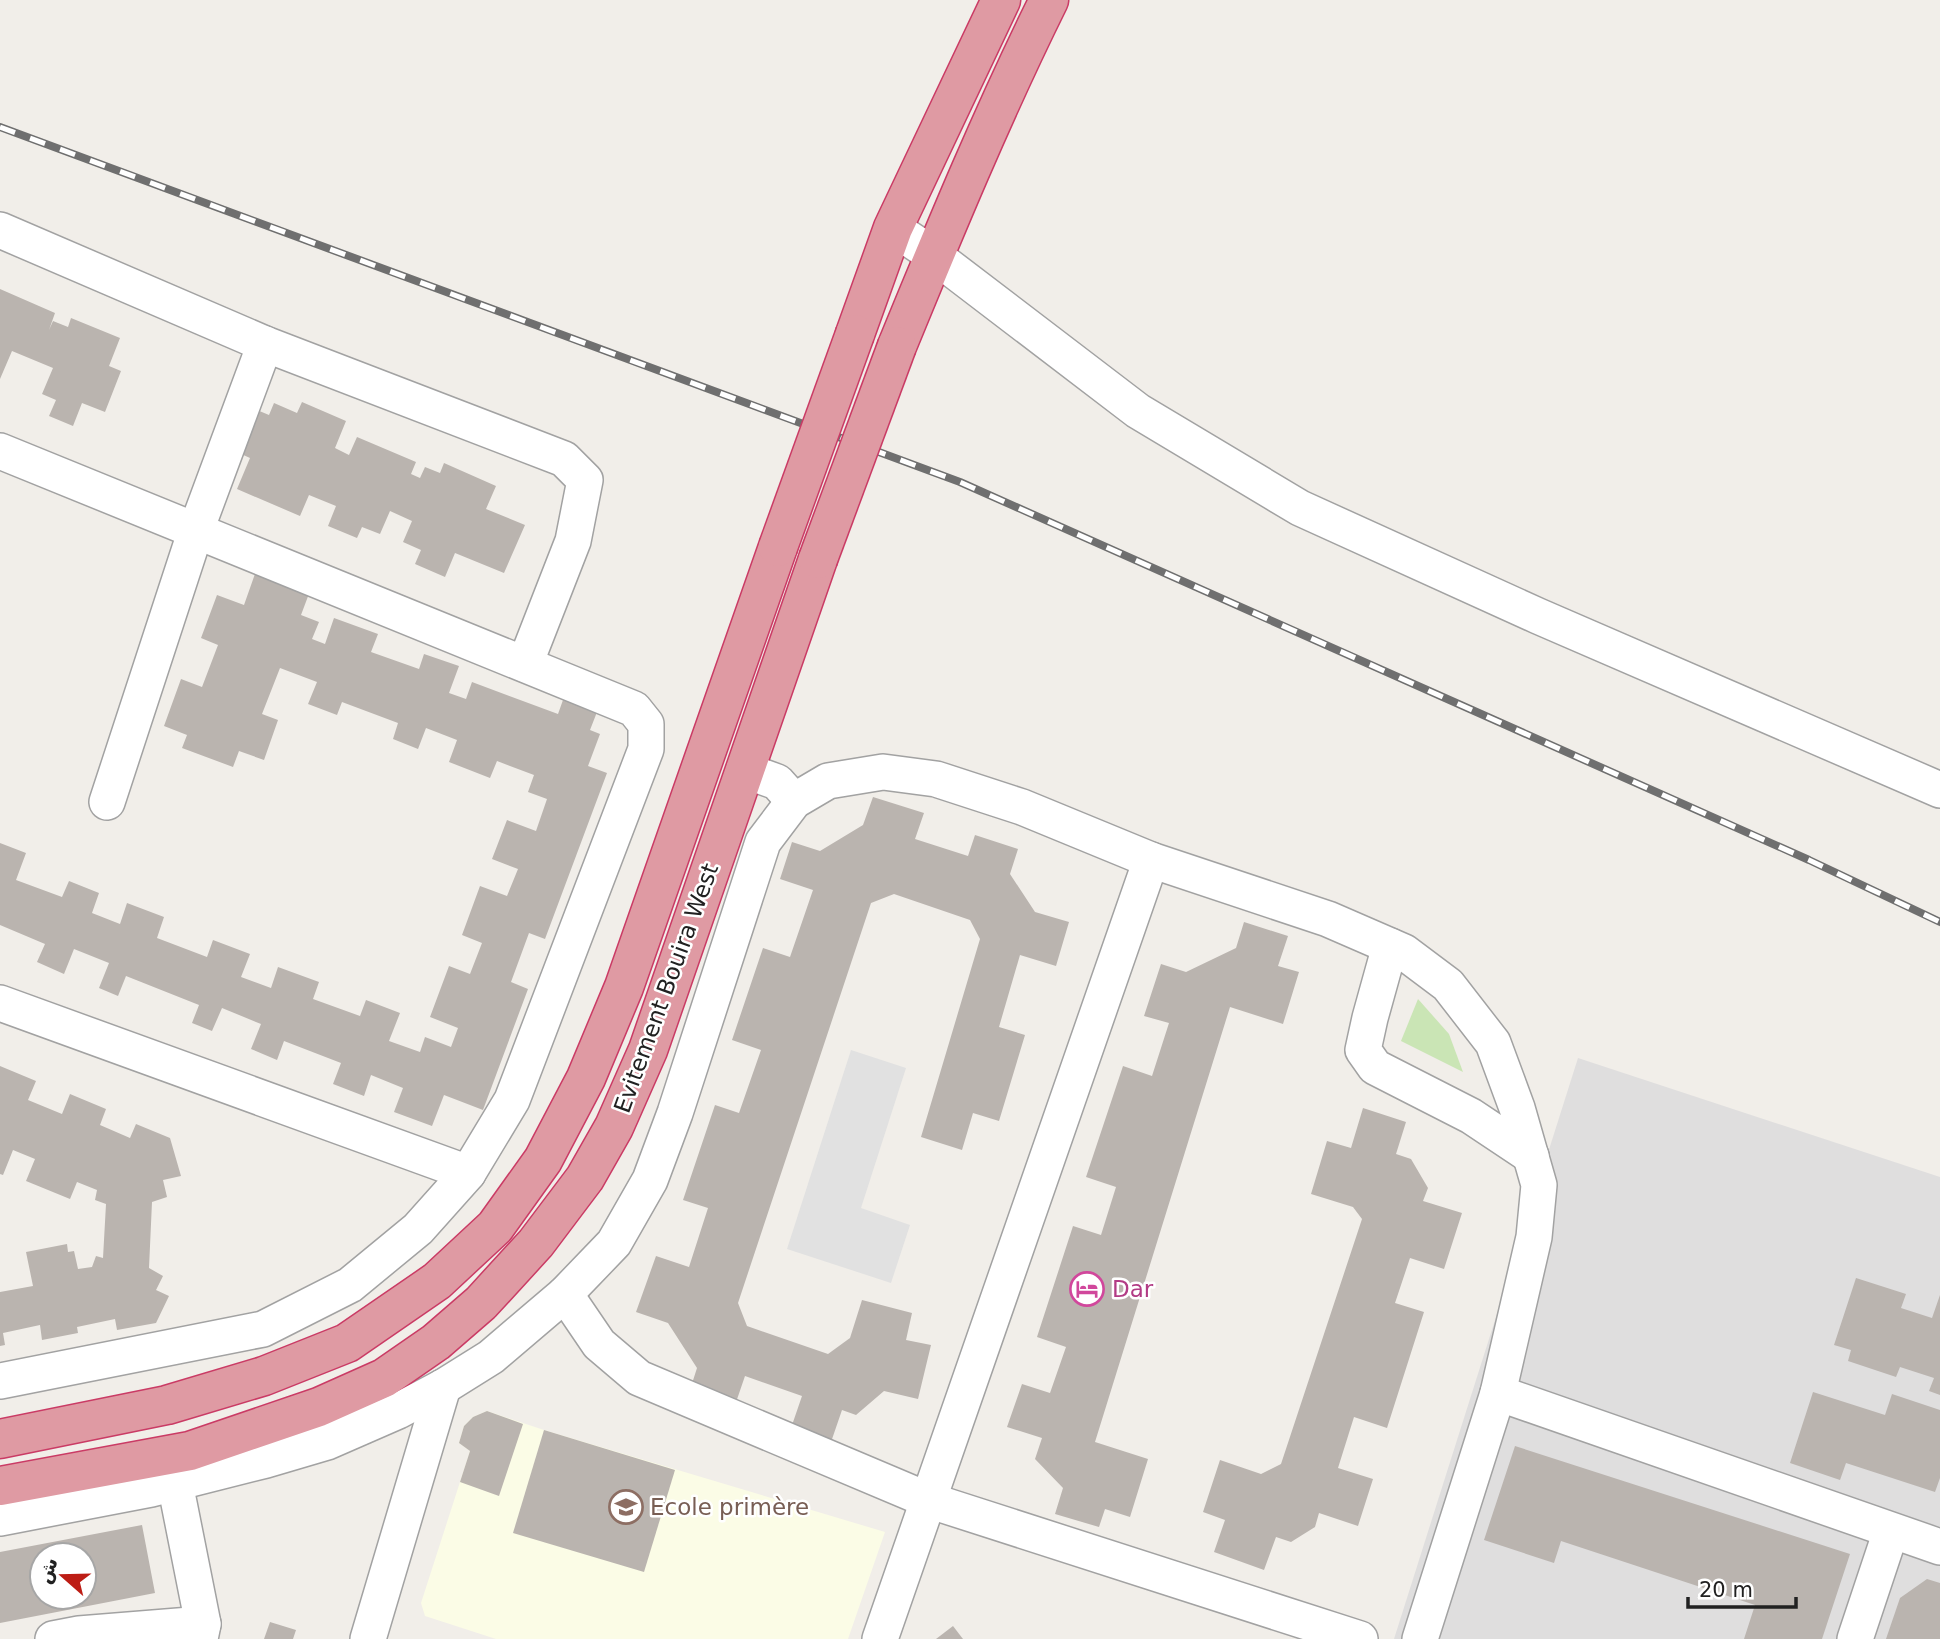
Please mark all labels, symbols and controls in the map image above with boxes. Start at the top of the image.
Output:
street label: Evitement Bouira West [609,860,723,1116]
hotel icon: Dar [1068,1270,1106,1308]
place label: Dar [1112,1276,1154,1302]
school or university icon: Ecole primère [607,1488,645,1526]
place label: Ecole primère [650,1494,809,1520]
north arrow [28,1541,98,1611]
text: ش [32,1554,63,1587]
scale bar [1688,1566,1797,1610]
text: 20 m [1699,1578,1753,1602]

